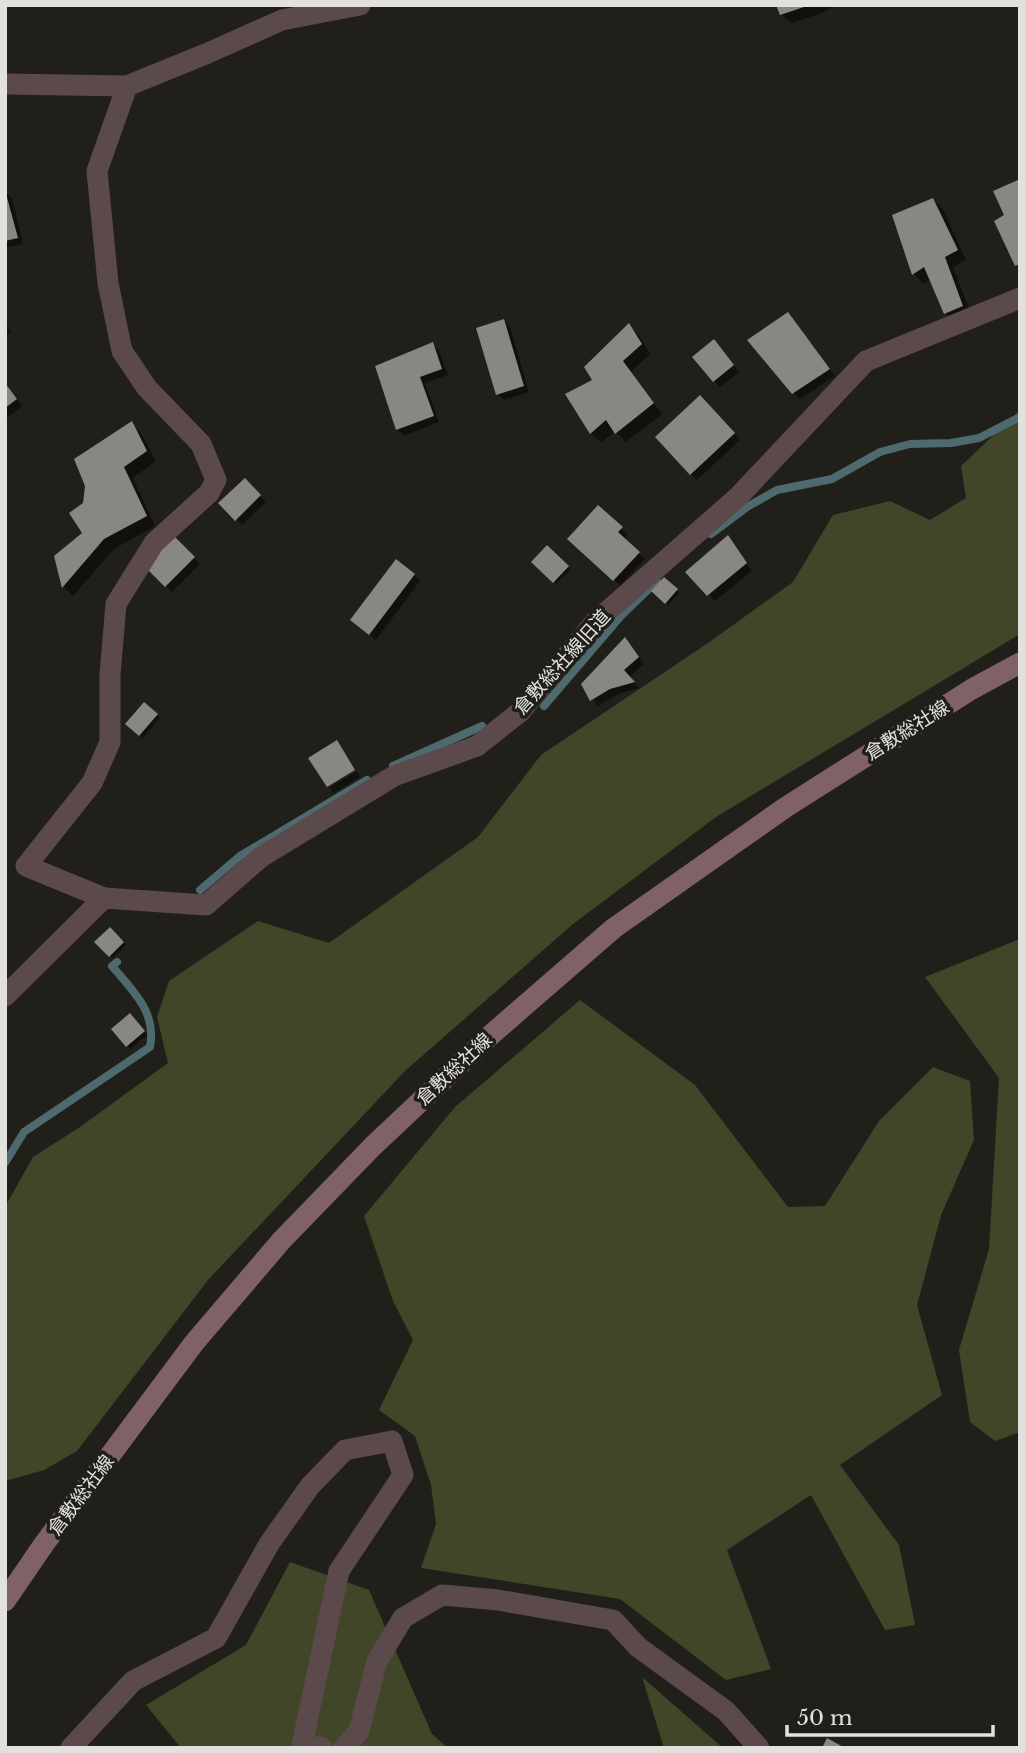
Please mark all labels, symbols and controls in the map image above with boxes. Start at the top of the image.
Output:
street label: 倉敷総社線旧道 [509,605,615,719]
street label: 倉敷総社線 [861,695,953,765]
street label: 倉敷総社線 [411,1028,497,1110]
street label: 倉敷総社線 [43,1450,119,1540]
scale bar [787,1694,993,1738]
text: 50 m [797,1705,853,1731]

